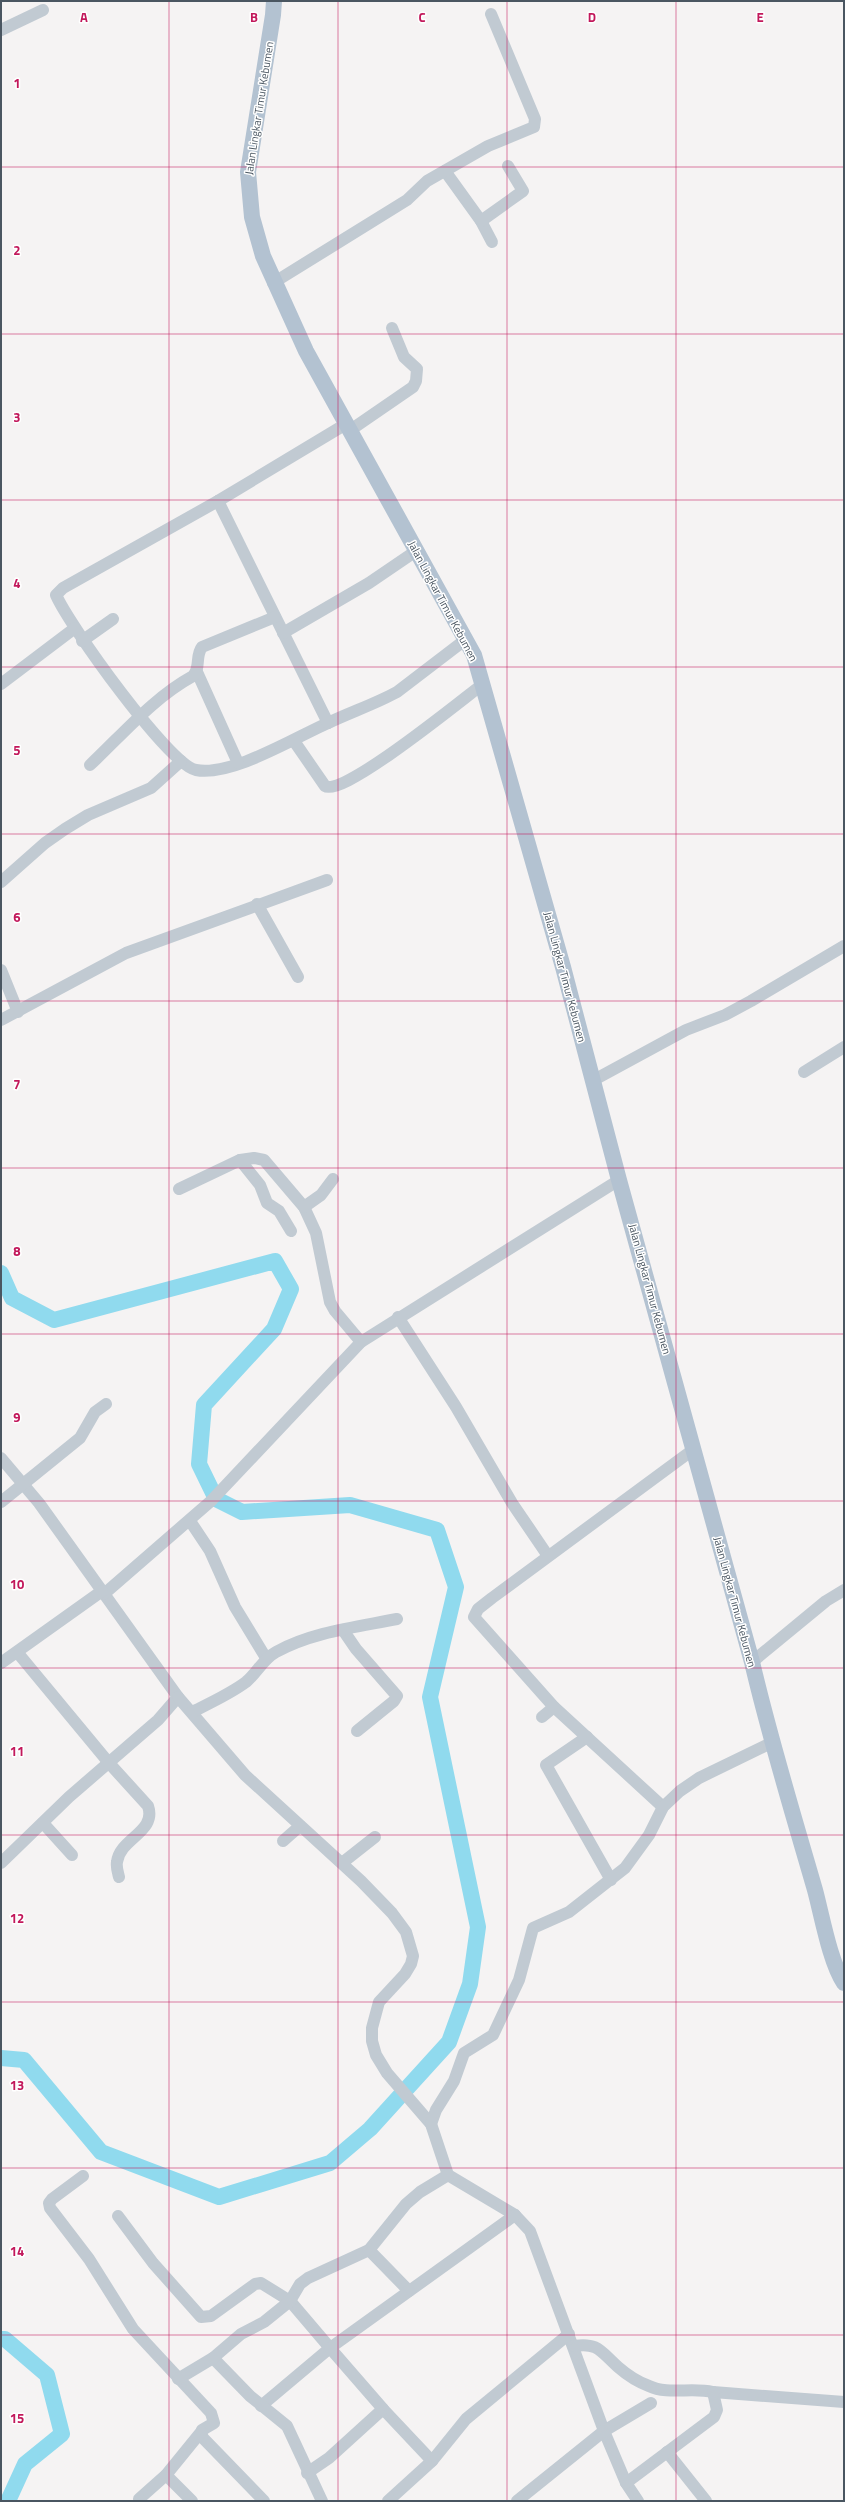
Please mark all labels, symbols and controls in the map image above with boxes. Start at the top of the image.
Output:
text: A [80,7,88,27]
text: B [250,7,258,27]
text: C [418,7,426,27]
text: D [588,7,596,27]
text: E [756,7,764,27]
street label: Jalan Lingkar Timur Kebumen [241,40,277,176]
text: 1 [13,73,21,93]
text: 2 [13,240,21,260]
text: 3 [13,407,21,427]
street label: Jalan Lingkar Timur Kebumen [404,538,482,664]
text: 4 [13,573,21,593]
text: 5 [13,740,21,760]
text: 6 [13,907,21,927]
street label: Jalan Lingkar Timur Kebumen [540,910,590,1044]
text: 7 [13,1074,21,1094]
street label: Jalan Lingkar Timur Kebumen [625,1222,675,1356]
text: 8 [13,1241,21,1261]
text: 9 [13,1407,21,1427]
street label: Jalan Lingkar Timur Kebumen [710,1535,760,1669]
text: 10 [10,1574,24,1594]
text: 11 [10,1741,24,1761]
text: 12 [10,1908,24,1928]
text: 13 [10,2075,24,2095]
text: 14 [10,2241,24,2261]
text: 15 [10,2408,24,2428]

